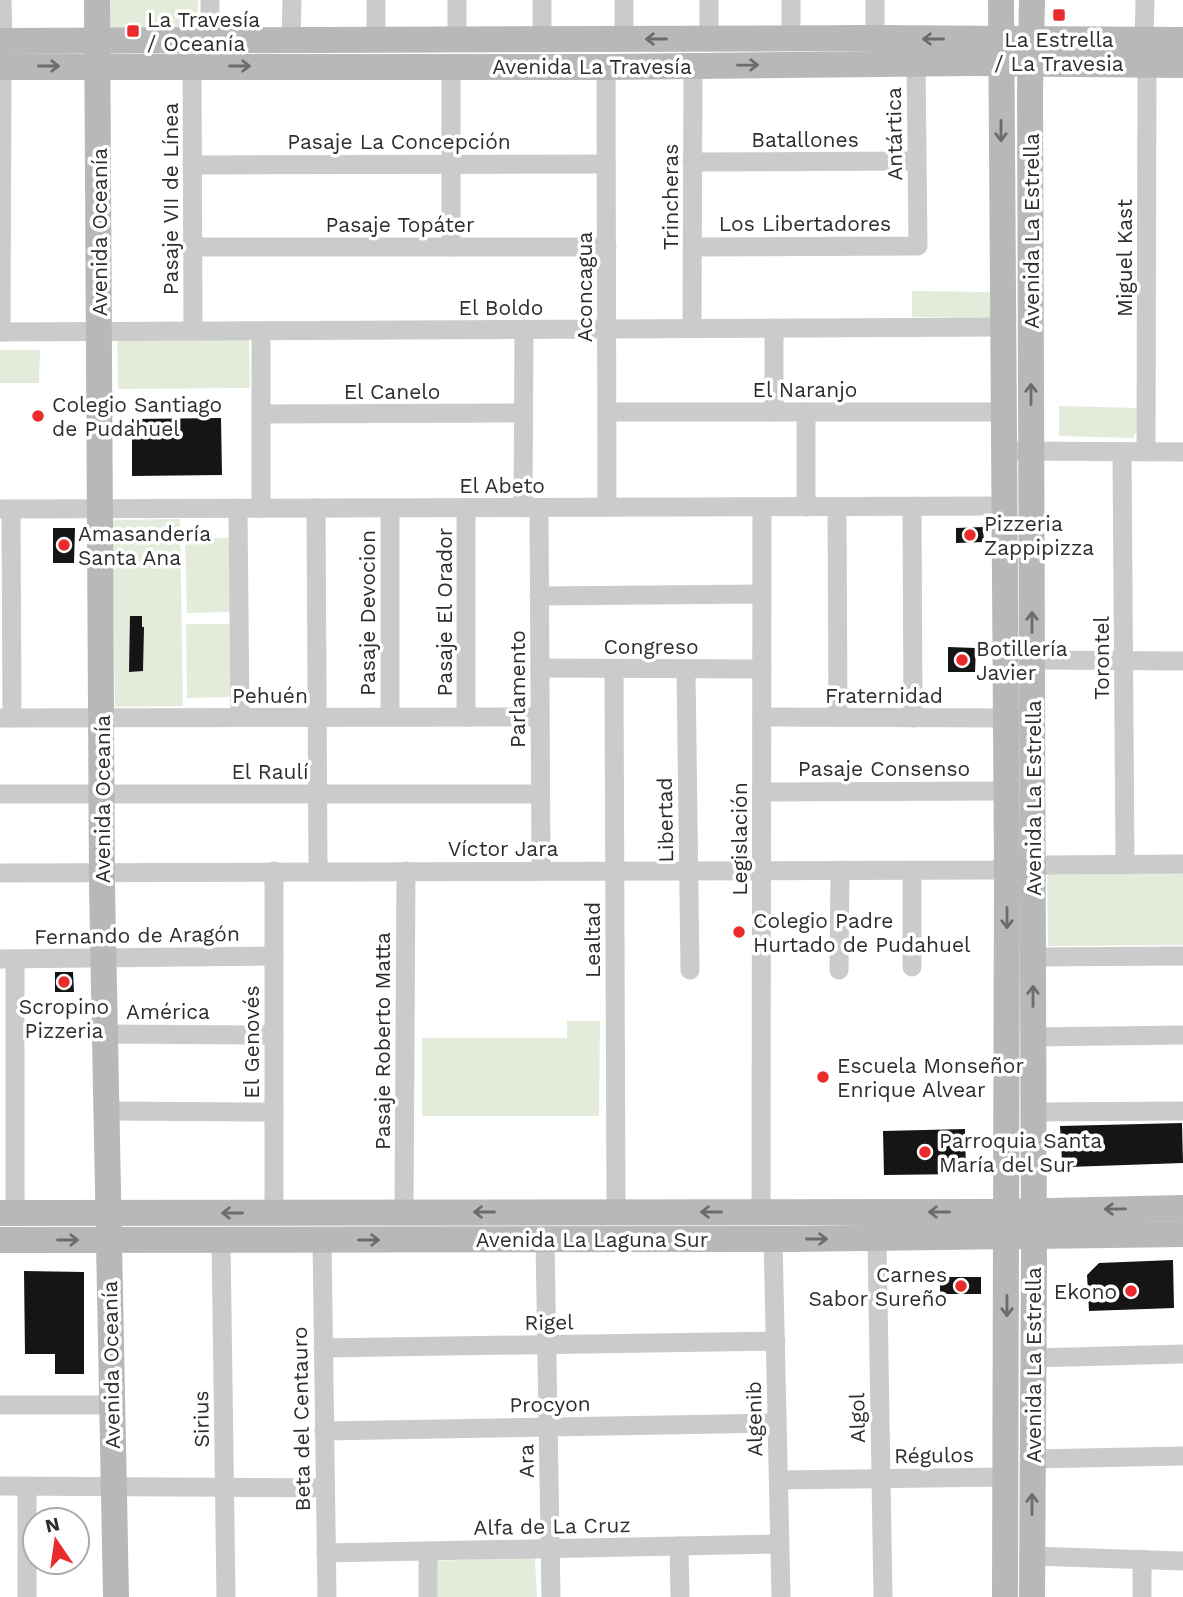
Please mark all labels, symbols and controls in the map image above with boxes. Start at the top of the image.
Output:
place label: La Travesía / Oceanía [147,7,260,56]
marker: La Estrella / La Travesia [1051,7,1067,23]
marker: La Travesía / Oceanía [125,23,141,39]
place label: La Estrella / La Travesia [994,27,1124,76]
one-way arrow [645,32,668,46]
one-way arrow [921,32,944,46]
street label: Avenida La Travesía [492,54,692,79]
one-way arrow [736,58,759,72]
one-way arrow [228,59,251,73]
one-way arrow [37,60,60,73]
street label: Antártica [881,87,907,181]
street label: Pasaje VII de Línea [158,103,183,295]
one-way arrow [994,119,1008,142]
street label: Batallones [751,127,859,152]
street label: Pasaje La Concepción [287,129,511,154]
street label: Avenida La Estrella [1019,133,1044,329]
street label: Trincheras [658,144,683,250]
street label: Avenida Oceanía [87,148,112,316]
street label: Miguel Kast [1112,199,1137,317]
street label: Los Libertadores [719,211,891,236]
street label: Pasaje Topáter [325,212,475,237]
street label: Aconcagua [572,232,597,342]
street label: El Boldo [459,295,543,320]
street label: El Naranjo [753,377,857,402]
street label: El Canelo [344,379,440,404]
one-way arrow [1024,383,1038,406]
place label: Colegio Santiago de Pudahuel [52,392,222,441]
marker: Colegio Santiago de Pudahuel [30,408,46,424]
street label: El Abeto [459,473,545,498]
place label: Pizzeria Zappipizza [984,511,1094,560]
place label: Amasandería Santa Ana [78,521,211,570]
street label: Pasaje El Orador [432,527,457,696]
marker: Pizzeria Zappipizza [962,527,978,543]
street label: Pasaje Devocion [355,530,380,696]
marker: Amasandería Santa Ana [56,537,72,553]
one-way arrow [1025,610,1039,633]
street label: Torontel [1089,615,1114,700]
street label: Parlamento [505,630,530,748]
street label: Congreso [603,634,699,659]
place label: Botillería Javier [976,636,1068,685]
marker: Botillería Javier [954,652,970,668]
street label: Pehuén [232,683,308,708]
street label: Fraternidad [825,683,943,708]
street label: Avenida La Estrella [1021,700,1046,896]
street label: Avenida Oceanía [90,715,115,883]
street label: Pasaje Consenso [798,756,970,781]
street label: El Raulí [231,759,309,784]
street label: Libertad [652,777,678,863]
street label: Legislación [727,782,752,896]
street label: Víctor Jara [448,836,558,861]
street label: Lealtad [580,902,605,978]
one-way arrow [1000,906,1014,929]
place label: Colegio Padre Hurtado de Pudahuel [753,908,971,957]
street label: Fernando de Aragón [34,921,240,949]
marker: Colegio Padre Hurtado de Pudahuel [731,924,747,940]
street label: Pasaje Roberto Matta [370,932,395,1150]
marker: Scropino Pizzeria [56,974,72,990]
street label: El Genovés [239,985,264,1099]
one-way arrow [1026,985,1040,1008]
place label: Scropino Pizzeria [19,994,109,1043]
street label: América [126,999,210,1024]
place label: Escuela Monseñor Enrique Alvear [837,1053,1024,1102]
marker: Escuela Monseñor Enrique Alvear [815,1069,831,1085]
place label: Parroquia Santa María del Sur [939,1128,1102,1177]
marker: Parroquia Santa María del Sur [917,1144,933,1160]
one-way arrow [1104,1203,1127,1216]
one-way arrow [472,1205,495,1219]
one-way arrow [700,1205,723,1219]
one-way arrow [927,1205,950,1219]
one-way arrow [220,1206,243,1220]
street label: Avenida La Laguna Sur [476,1227,709,1252]
one-way arrow [805,1232,828,1246]
one-way arrow [56,1233,79,1247]
one-way arrow [357,1233,380,1247]
place label: Carnes Sabor Sureño [809,1262,947,1311]
street label: Avenida La Estrella [1021,1267,1046,1463]
marker: Carnes Sabor Sureño [953,1278,969,1294]
place label: Ekono [1054,1279,1117,1304]
street label: Avenida Oceanía [97,1280,125,1449]
marker: Ekono [1123,1283,1139,1299]
one-way arrow [1000,1295,1014,1318]
street label: Rigel [524,1309,574,1335]
street label: Beta del Centauro [287,1326,315,1512]
street label: Algenib [741,1381,767,1457]
street label: Sirius [188,1390,214,1448]
street label: Procyon [509,1391,591,1417]
street label: Algol [844,1392,870,1443]
street label: Régulos [894,1442,974,1468]
street label: Ara [513,1444,539,1478]
one-way arrow [1025,1493,1039,1516]
north arrow [21,1506,91,1576]
text: N [43,1512,62,1538]
street label: Alfa de La Cruz [473,1512,631,1540]

